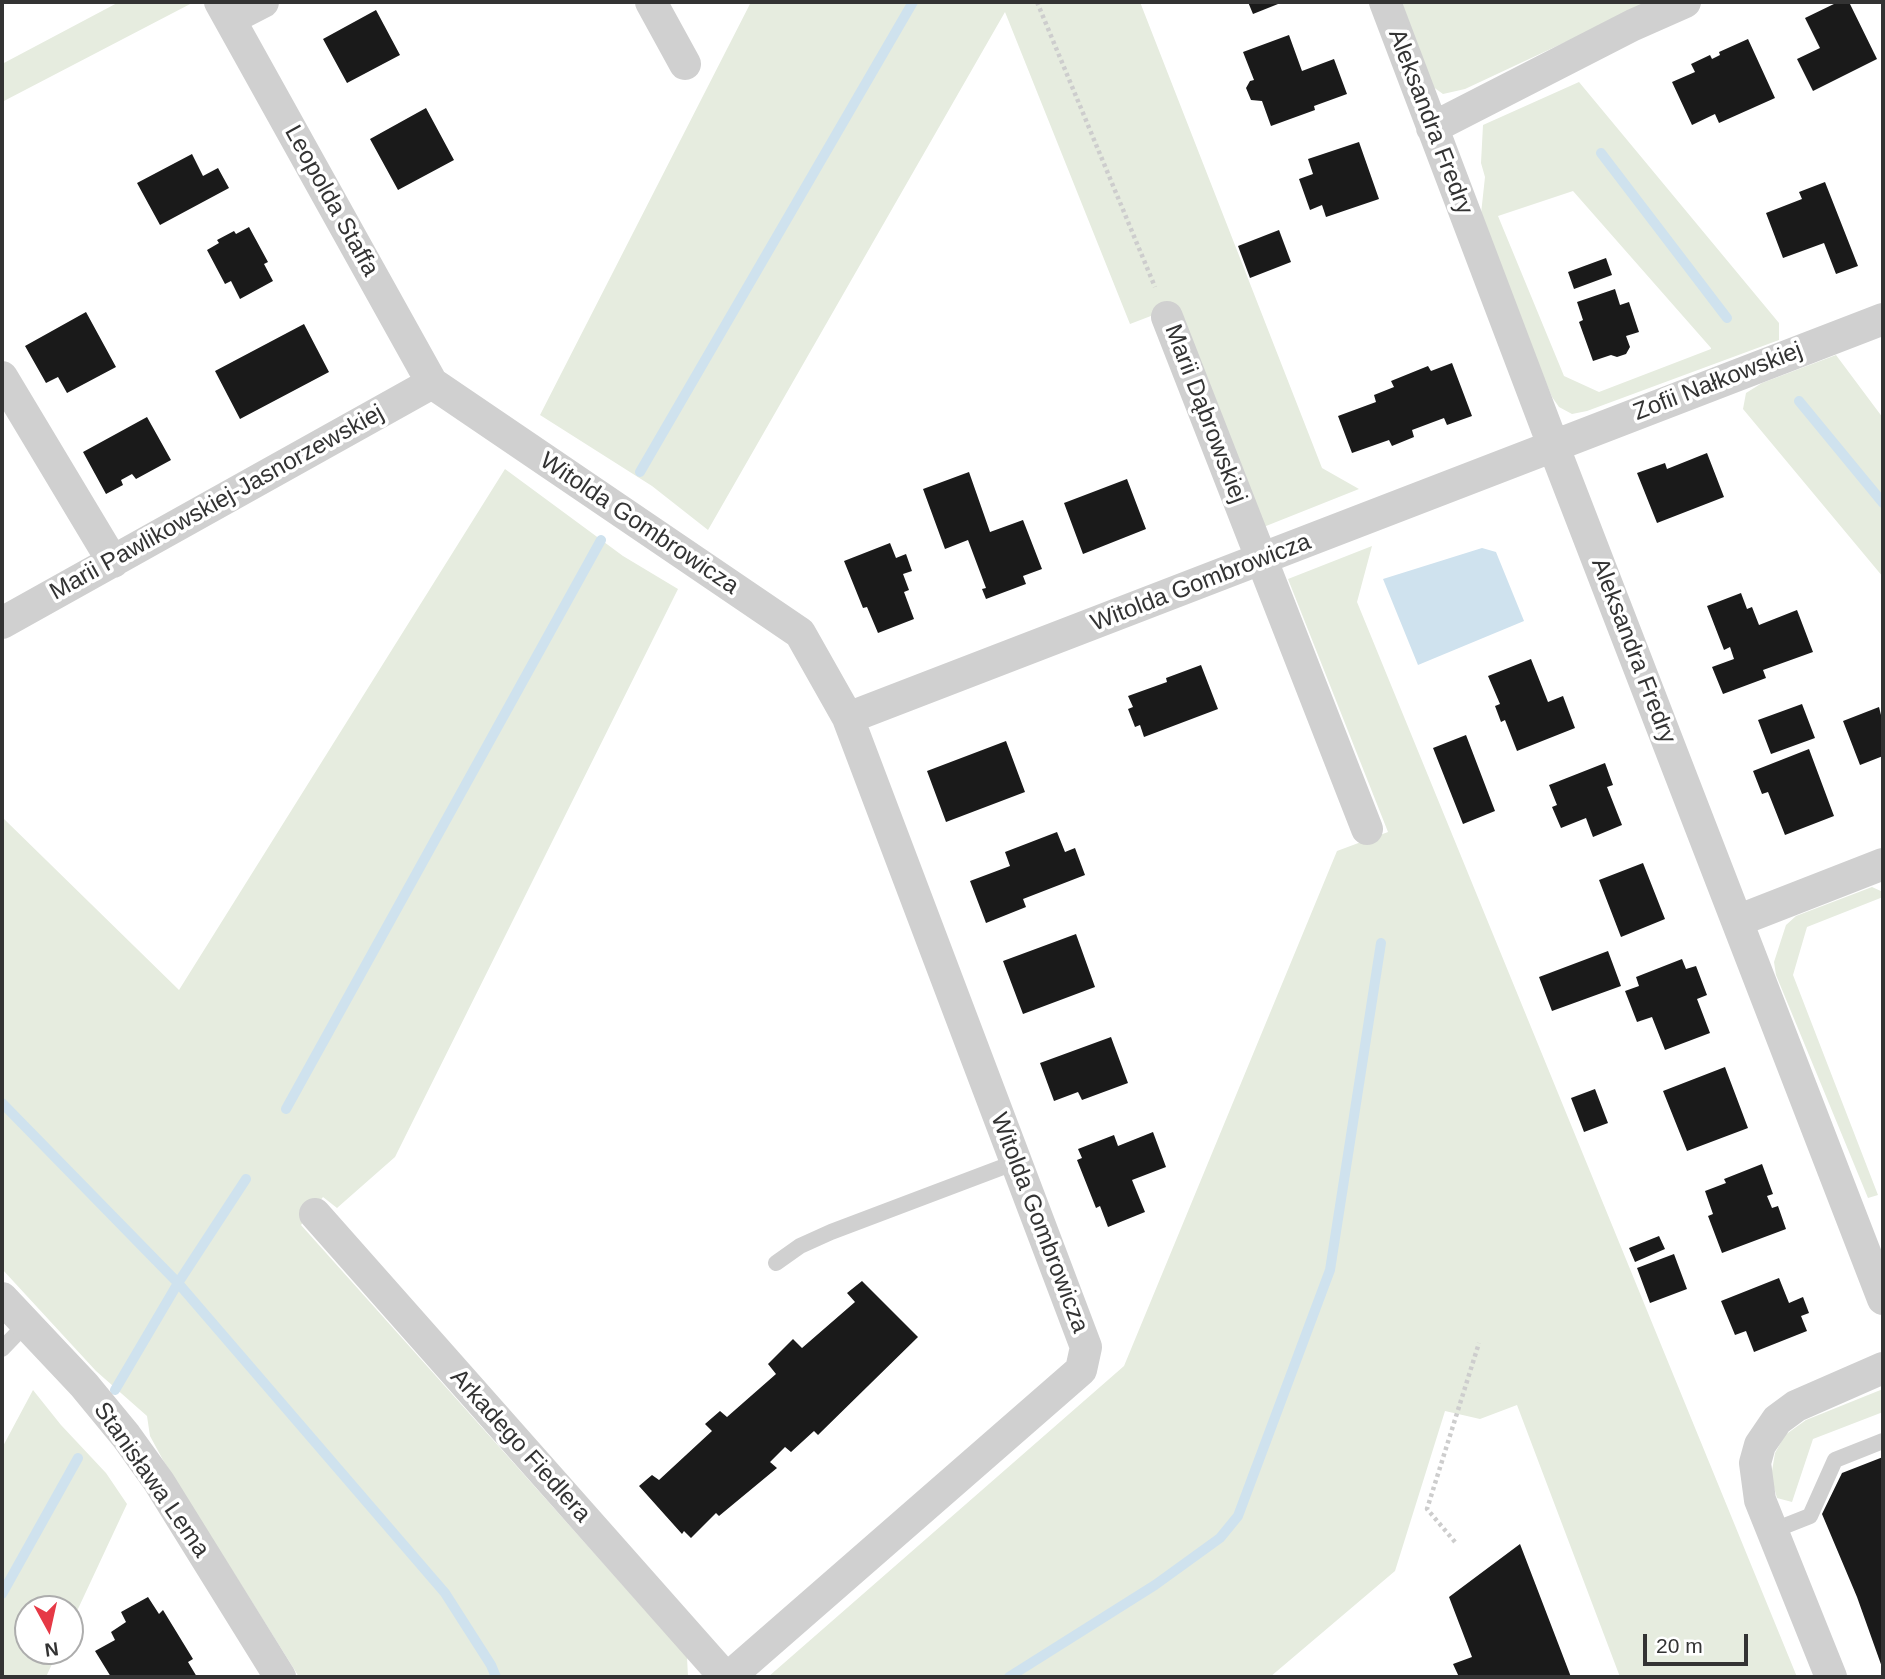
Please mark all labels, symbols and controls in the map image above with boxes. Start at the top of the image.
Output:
street label: Aleksandra Fredry [1381,25,1479,219]
street label: Leopolda Staffa [278,121,384,281]
street label: Marii Dąbrowskiej [1158,320,1252,508]
street label: Zofii Nałkowskiej [1629,337,1807,427]
street label: Marii Pawlikowskiej-Jasnorzewskiej [45,399,389,607]
street label: Witolda Gombrowicza [534,447,744,601]
street label: Witolda Gombrowicza [1087,528,1315,638]
street label: Aleksandra Fredry [1584,554,1682,748]
street label: Witolda Gombrowicza [984,1109,1094,1337]
street label: Arkadego Fiedlera [444,1363,596,1529]
street label: Stanisława Lema [87,1397,215,1563]
north arrow [14,1595,84,1665]
scale bar [1647,1620,1752,1664]
text: 20 m [1656,1634,1703,1657]
text: N [43,1638,60,1661]

